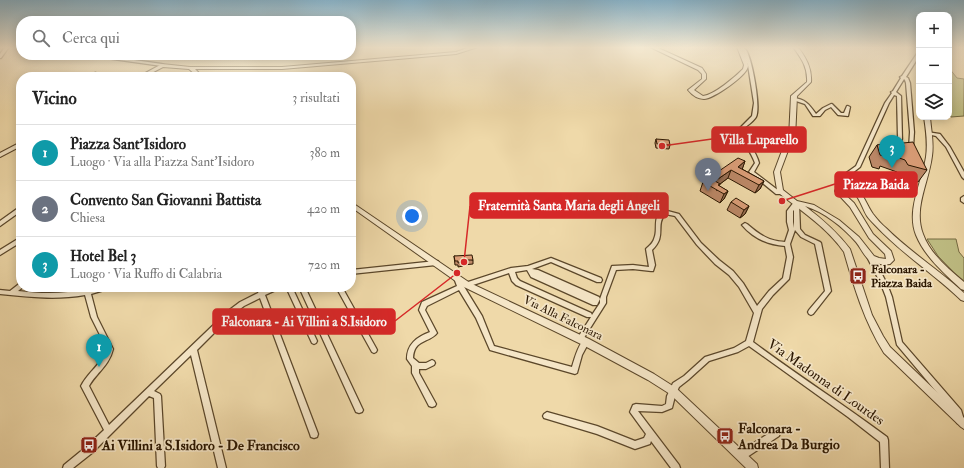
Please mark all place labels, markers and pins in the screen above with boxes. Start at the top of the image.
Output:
callout: Villa Luparello [712,127,806,152]
pin: 3 [879,135,905,168]
pin: 2 [695,158,721,191]
callout: Piazza Baida [835,172,917,197]
callout: Fraternità Santa Maria degli Angeli [470,193,668,218]
place label: Falconara - Piazza Baida [871,262,933,291]
bus stop icon: Falconara - Piazza Baida [848,266,868,286]
callout: Falconara - Ai Villini a S.Isidoro [213,309,395,334]
pin: 1 [86,334,112,367]
place label: Falconara - Andrea Da Burgio [737,420,840,454]
bus stop icon: Falconara - Andrea Da Burgio [715,426,735,446]
bus stop icon: Ai Villini a S.Isidoro - De Francisco [79,435,99,455]
place label: Ai Villini a S.Isidoro - De Francisco [101,437,300,454]

